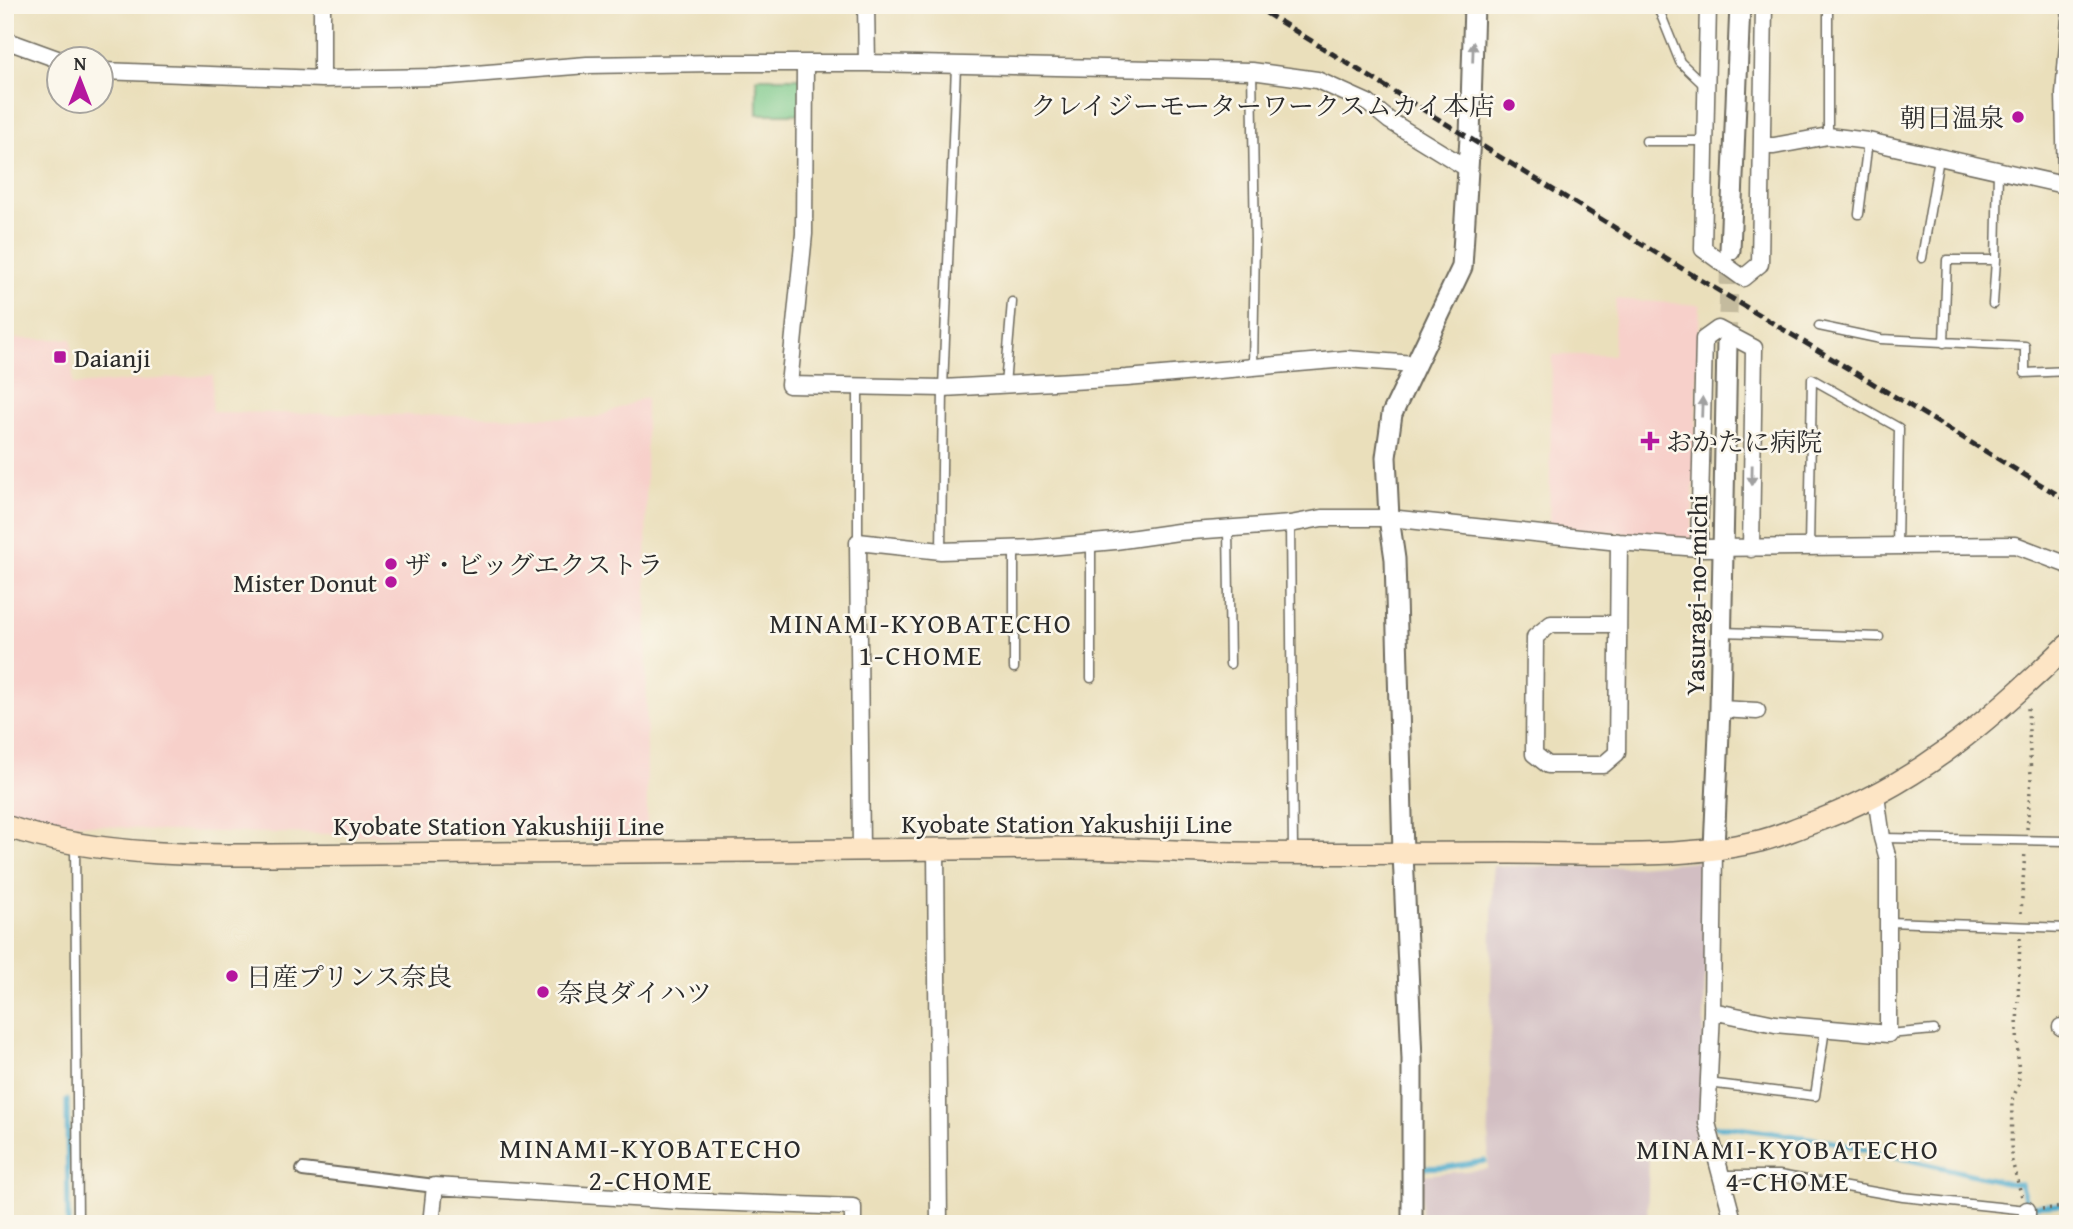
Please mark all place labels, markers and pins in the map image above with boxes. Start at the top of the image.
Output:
place label: クレイジーモーターワークスムカイ本店 [1030,86,1495,125]
marker: クレイジーモーターワークスムカイ本店 [1501,97,1517,113]
place label: 朝日温泉 [1900,98,2004,137]
marker: 朝日温泉 [2010,109,2026,125]
place label: Daianji [74,338,151,377]
marker: Daianji [52,349,68,365]
place label: おかたに病院 [1666,422,1822,461]
marker: おかたに病院 [1640,431,1660,451]
place label: ザ・ビッグエクストラ [405,545,663,584]
marker: ザ・ビッグエクストラ [383,556,399,572]
place label: Mister Donut [233,563,377,602]
marker: Mister Donut [383,574,399,590]
place label: 日産プリンス奈良 [246,957,452,996]
marker: 日産プリンス奈良 [224,968,240,984]
place label: 奈良ダイハツ [557,973,712,1012]
marker: 奈良ダイハツ [535,984,551,1000]

